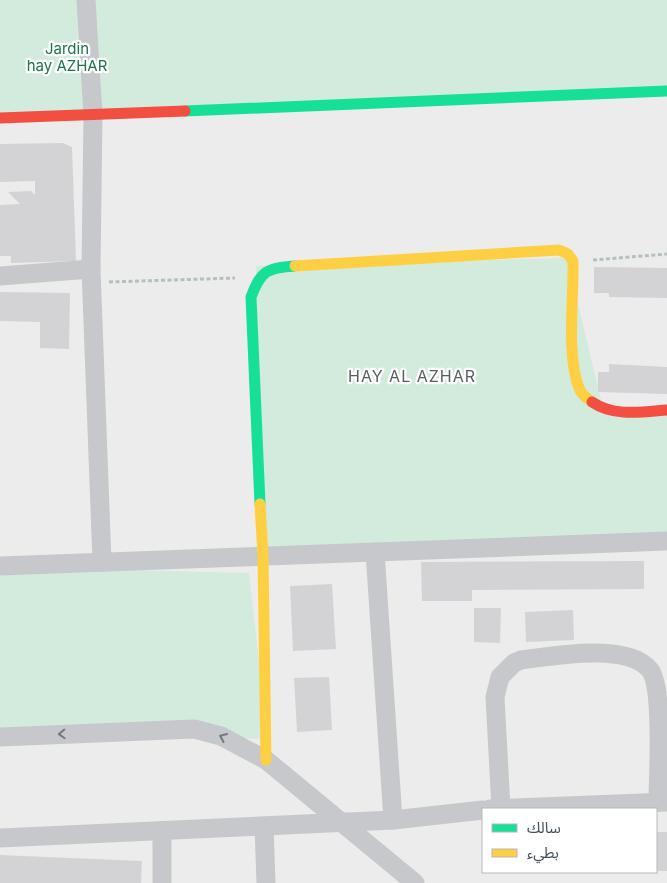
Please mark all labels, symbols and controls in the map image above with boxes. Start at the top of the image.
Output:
park label: Jardin hay AZHAR [27,39,108,75]
district label: HAY AL AZHAR [348,366,476,386]
one-way arrow [58,729,66,739]
one-way arrow [219,733,228,744]
legend [482,808,657,873]
text: سالك [527,818,561,837]
text: بطيء [527,843,559,864]

